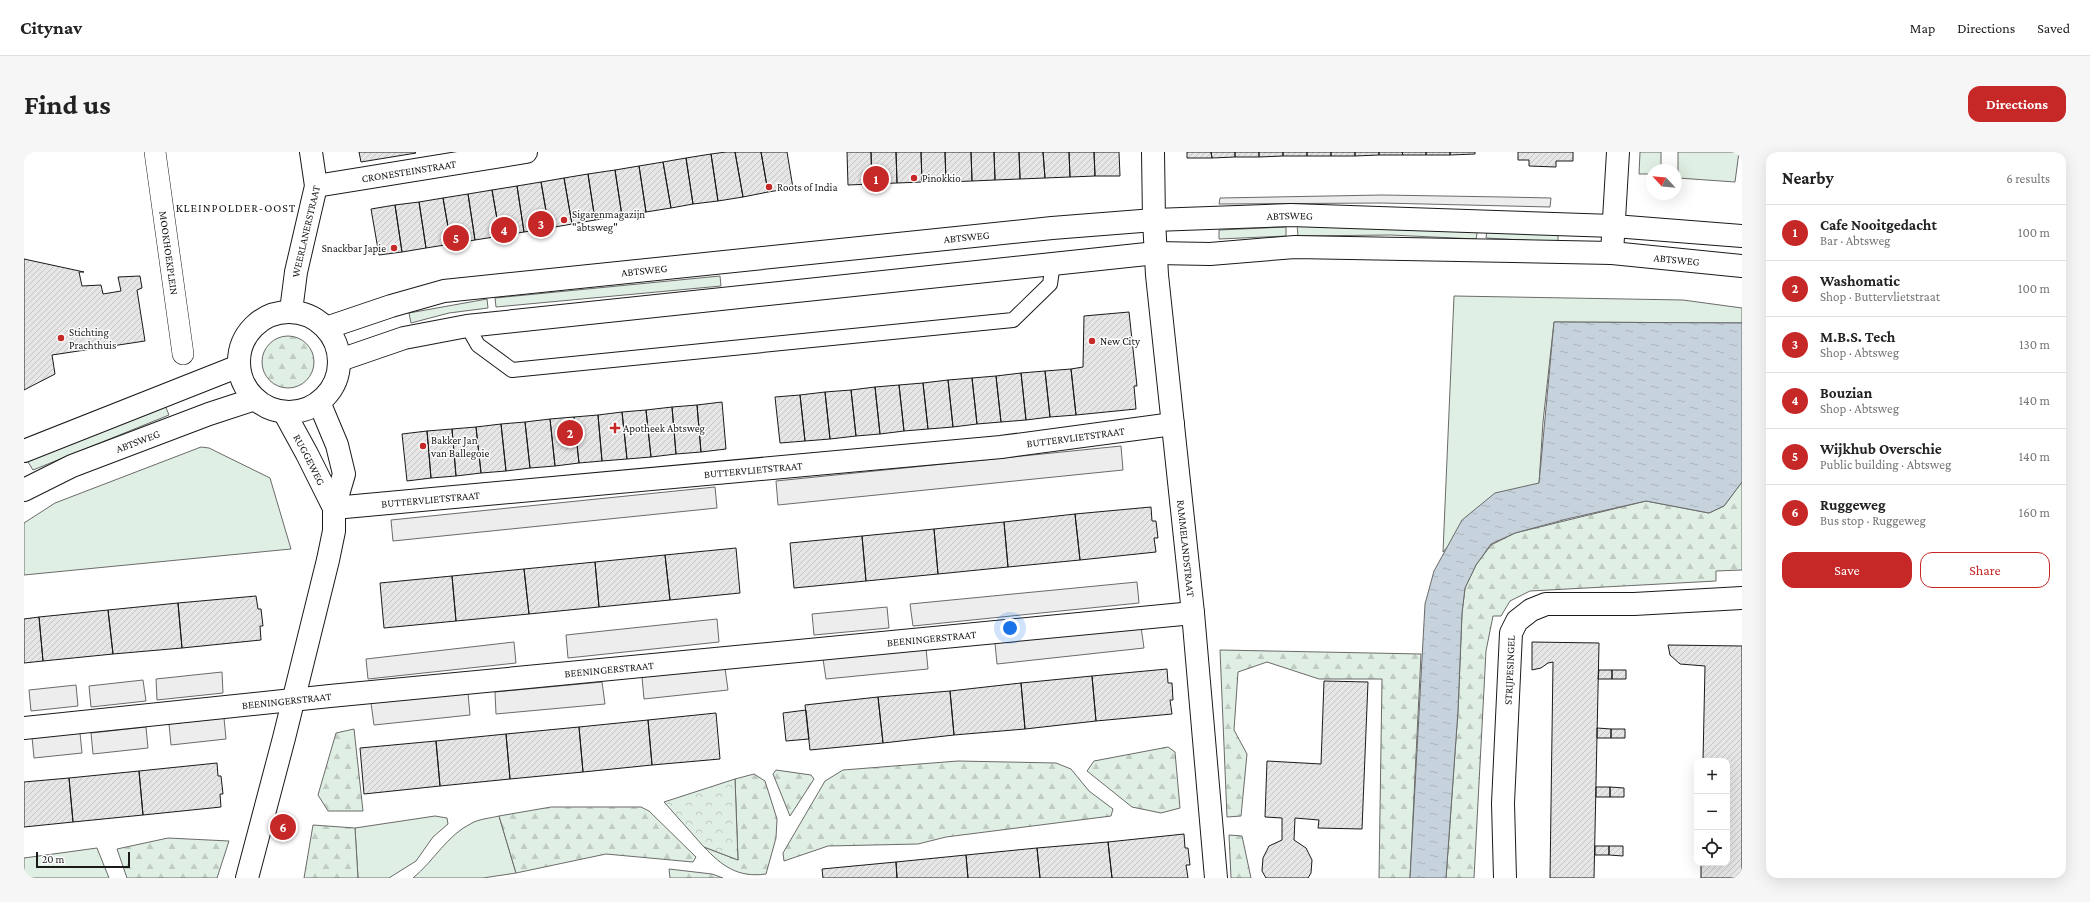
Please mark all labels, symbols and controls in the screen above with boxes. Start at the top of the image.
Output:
text: Citynav [20,17,82,38]
text: Map [1910,20,1935,36]
text: Directions [1957,20,2015,36]
text: Saved [2037,20,2070,36]
button: Directions [1968,86,2066,122]
text: Find us [24,89,111,120]
street label: CRONESTEINSTRAAT [361,157,457,185]
pin: 1 [863,164,889,194]
north arrow [1646,164,1682,200]
text: Nearby [1782,169,1834,188]
text: 6 results [2006,171,2050,186]
place label: Pinokkio [922,172,961,184]
marker: Pinokkio [909,173,919,183]
place label: Roots of India [777,181,838,193]
marker: Roots of India [764,182,774,192]
street label: WEERLANERSTRAAT [289,184,322,278]
district label: KLEINPOLDER-OOST [176,201,296,215]
place label: Sigarenmagazijn "abtsweg" [572,208,645,234]
pin: 3 [528,209,554,239]
street label: ABTSWEG [1266,209,1313,222]
street label: MOOKHOEKPLEIN [157,210,181,296]
pin: 4 [491,215,517,245]
marker: Sigarenmagazijn "abtsweg" [559,215,569,225]
text: Cafe Nooitgedacht [1820,217,1937,233]
pin: 5 [443,223,469,253]
text: 1 [1793,225,1797,240]
text: 100 m [2018,225,2050,240]
street label: ABTSWEG [943,229,990,245]
text: Bar · Abtsweg [1820,233,1890,248]
place label: Snackbar Japie [322,242,386,255]
marker: Snackbar Japie [389,243,399,253]
street label: ABTSWEG [1653,251,1700,268]
street label: ABTSWEG [621,262,668,279]
text: Washomatic [1820,273,1900,289]
text: 2 [1792,281,1798,296]
text: 100 m [2018,281,2050,296]
text: Shop · Buttervlietstraat [1820,289,1940,304]
place label: Stichting Prachthuis [69,326,116,351]
text: M.B.S. Tech [1820,329,1895,345]
marker: Stichting Prachthuis [56,333,66,343]
place label: New City [1100,335,1141,348]
marker: New City [1087,336,1097,346]
text: 3 [1792,337,1798,352]
text: 130 m [2019,337,2050,352]
text: Shop · Abtsweg [1820,345,1899,360]
text: Bouzian [1820,385,1872,401]
text: 4 [1791,393,1799,408]
text: 140 m [2019,393,2050,408]
text: Shop · Abtsweg [1820,401,1899,416]
pin: 2 [557,418,583,448]
place label: Apotheek Abtsweg [623,422,705,435]
marker: Apotheek Abtsweg [610,423,620,433]
street label: BUTTERVLIETSTRAAT [1026,425,1125,450]
street label: ABTSWEG [114,427,162,455]
street label: RUGGEWEG [291,432,328,487]
place label: Bakker Jan van Ballegoie [430,434,489,460]
marker: Bakker Jan van Ballegoie [418,441,428,451]
text: Wijkhub Overschie [1820,441,1942,457]
text: 5 [1792,449,1798,464]
text: 140 m [2019,449,2050,464]
text: Public building · Abtsweg [1820,457,1951,472]
street label: BUTTERVLIETSTRAAT [703,459,803,480]
street label: BUTTERVLIETSTRAAT [381,489,481,510]
text: Ruggeweg [1820,497,1886,513]
street label: RAMMELANDSTRAAT [1175,499,1197,598]
text: 6 [1791,505,1799,520]
text: 160 m [2019,505,2050,520]
text: Bus stop · Ruggeweg [1820,513,1926,528]
button: Save [1782,552,1912,588]
button: Share [1920,552,2050,588]
your location [1000,618,1020,638]
street label: BEENINGERSTRAAT [886,628,977,648]
street label: STRIJPESINGEL [1502,635,1517,705]
street label: BEENINGERSTRAAT [564,659,654,679]
street label: BEENINGERSTRAAT [241,690,332,711]
map controls [1694,758,1730,866]
button: + [1694,758,1730,794]
button: − [1694,794,1730,830]
pin: 6 [270,812,296,842]
button: locate [1694,830,1730,866]
scale bar [36,850,130,869]
text: 20 m [42,853,64,865]

